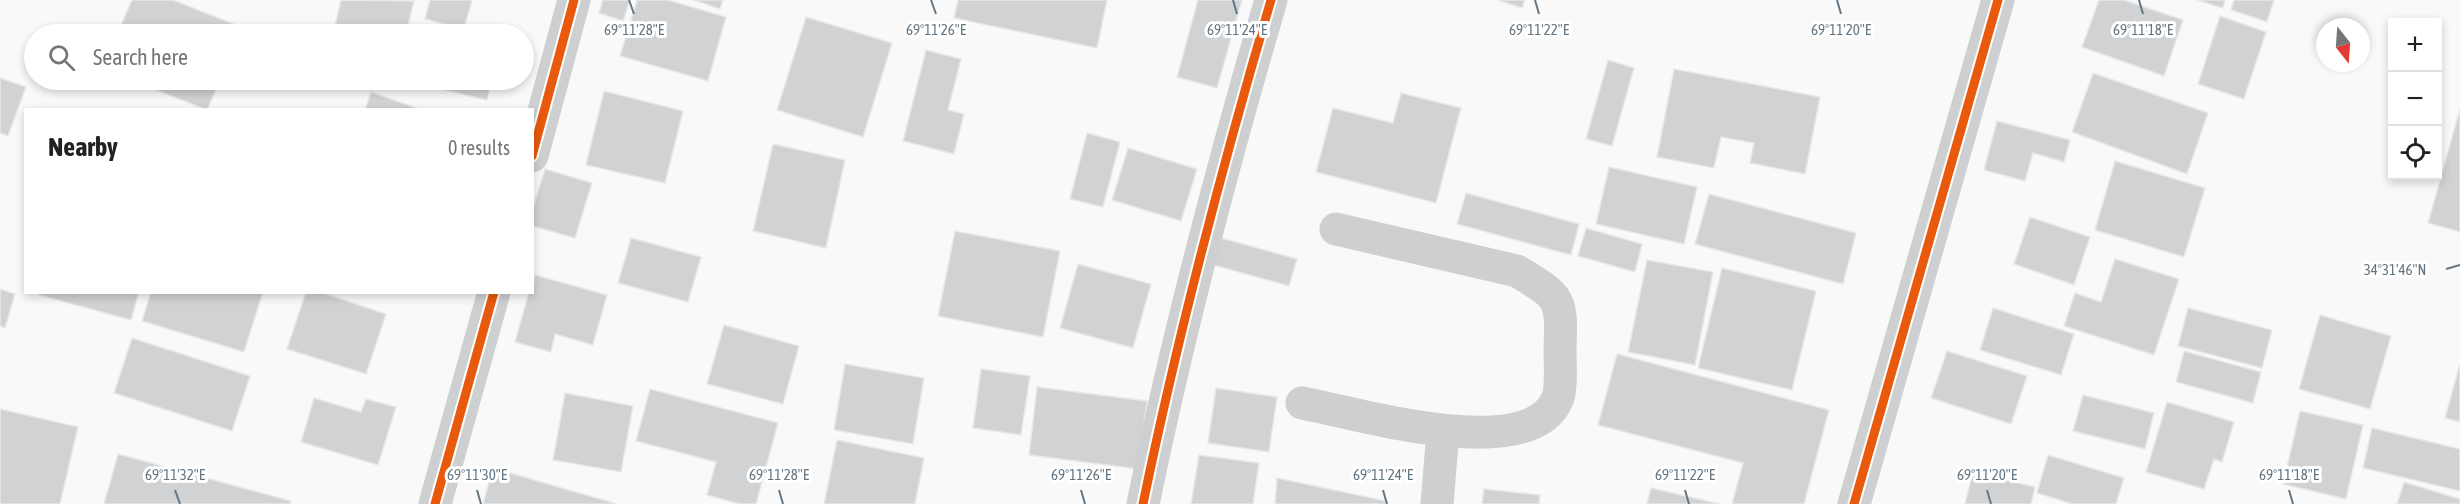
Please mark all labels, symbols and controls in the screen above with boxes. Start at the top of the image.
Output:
north arrow [2316,18,2370,72]
map controls [2388,18,2442,180]
button: + [2388,18,2442,72]
text: 69°11'28"E [604,21,665,38]
text: 69°11'26"E [906,21,967,38]
text: 69°11'24"E [1207,21,1268,38]
text: 69°11'22"E [1509,21,1570,38]
text: 69°11'20"E [1811,21,1872,38]
text: 69°11'18"E [2113,21,2174,38]
search box [24,24,534,90]
icon: search [45,41,78,74]
text: Search here [93,44,188,70]
button: − [2388,72,2442,126]
button: locate [2388,126,2442,180]
text: Nearby [48,132,118,162]
text: 0 results [448,136,510,159]
text: 34°31'46"N [2364,261,2426,278]
text: 69°11'32"E [145,466,206,483]
text: 69°11'30"E [447,466,508,483]
text: 69°11'28"E [749,466,810,483]
text: 69°11'26"E [1051,466,1112,483]
text: 69°11'24"E [1353,466,1414,483]
text: 69°11'22"E [1655,466,1716,483]
text: 69°11'20"E [1957,466,2018,483]
text: 69°11'18"E [2259,466,2320,483]

